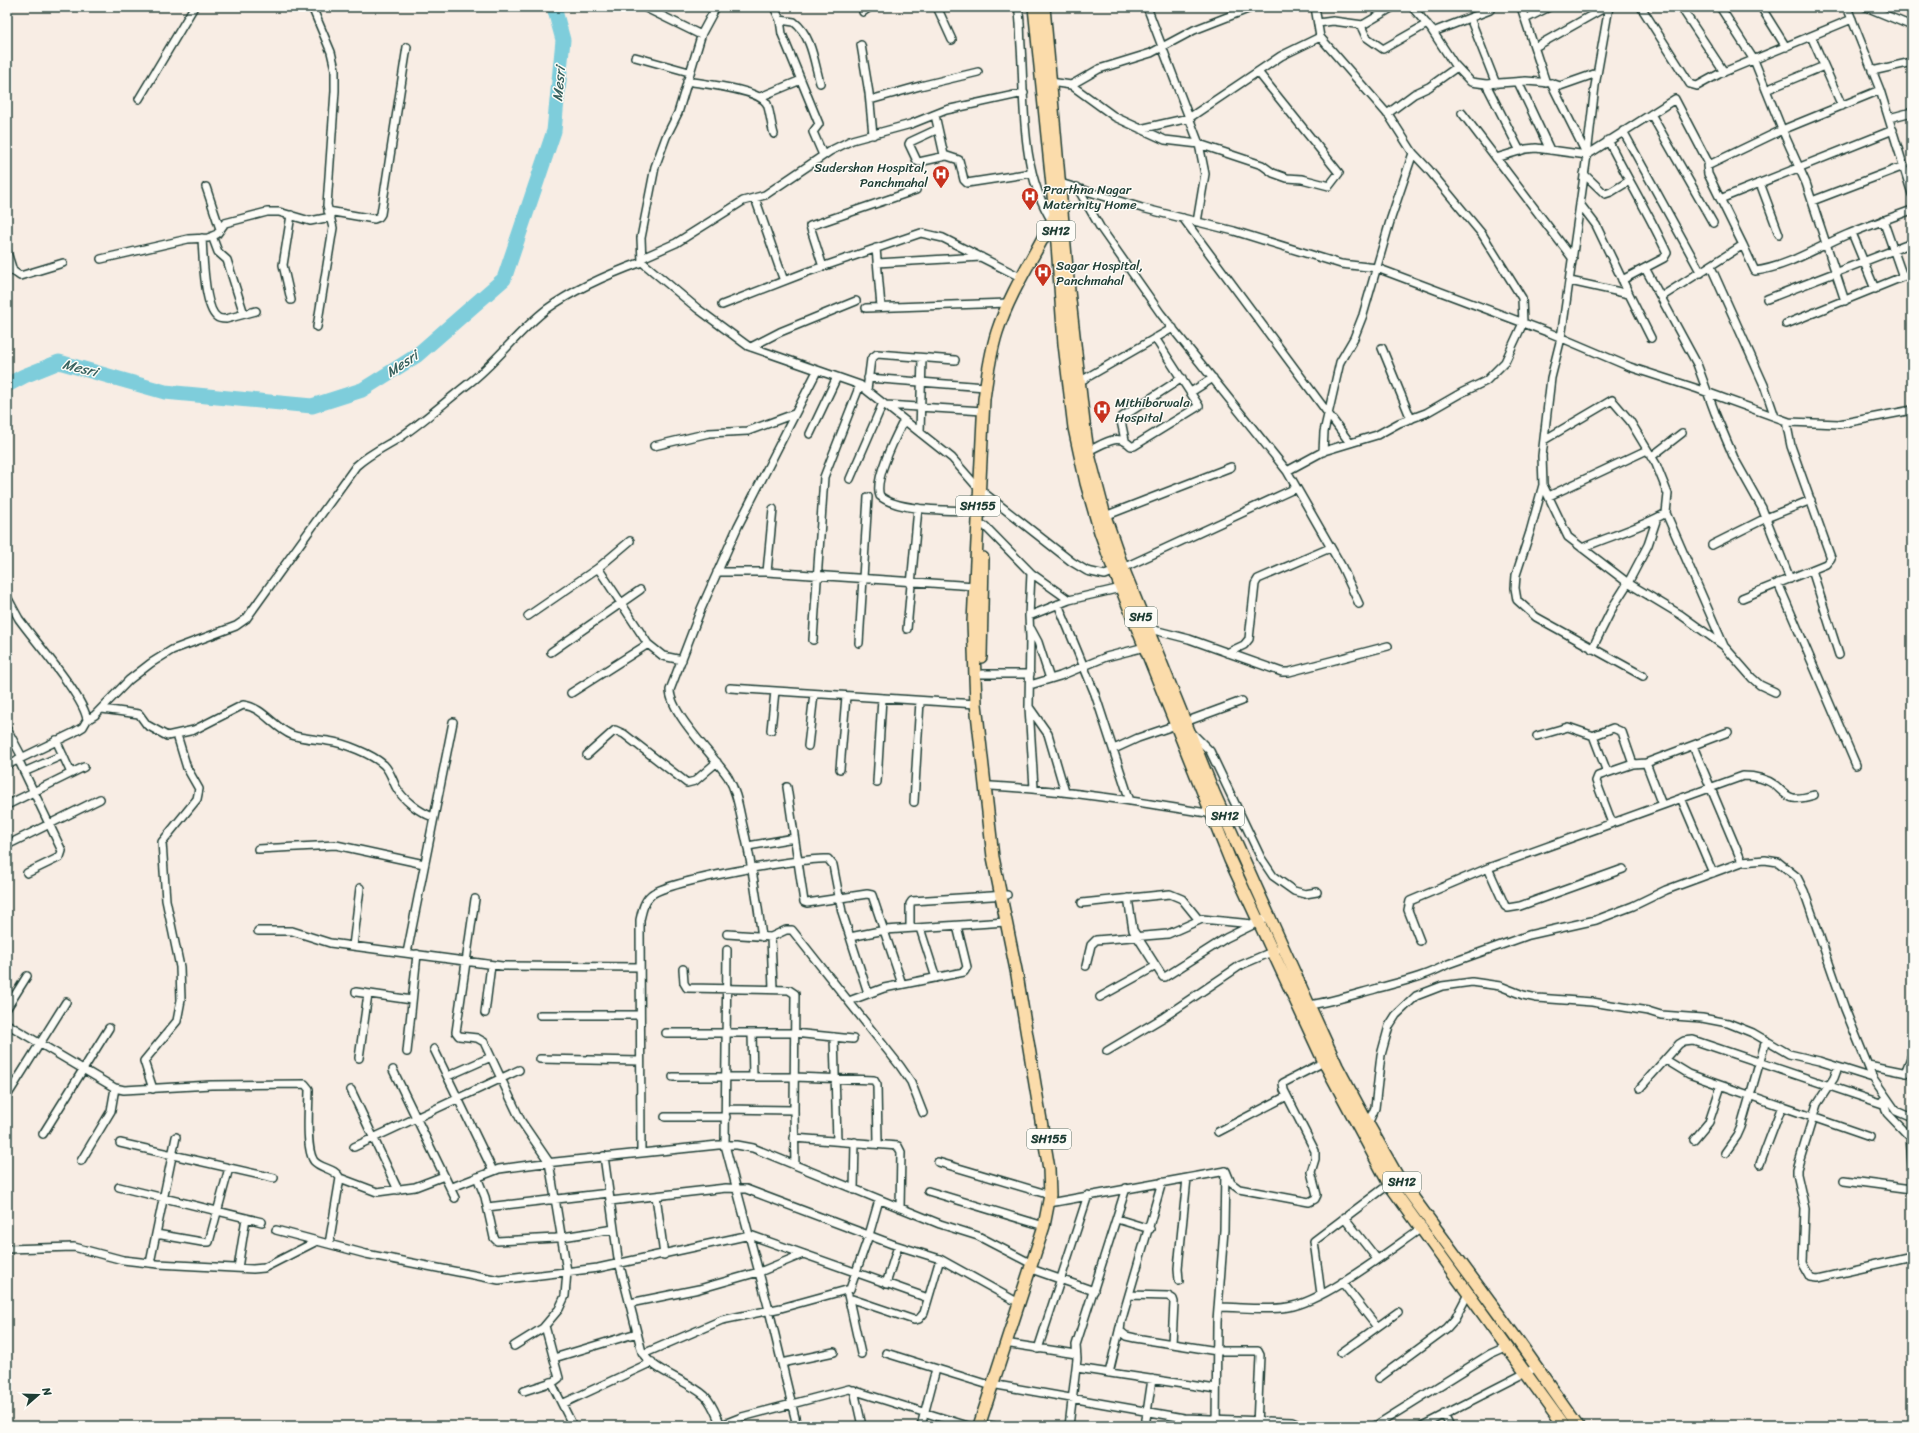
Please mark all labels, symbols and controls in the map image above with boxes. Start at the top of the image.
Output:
water label: Mesri [545,63,573,102]
place label: Sudershan Hospital, Panchmahal [814,156,928,194]
hospital icon: Sudershan Hospital, Panchmahal [931,164,951,189]
place label: Prarthna Nagar Maternity Home [1043,178,1137,216]
hospital icon: Prarthna Nagar Maternity Home [1020,186,1040,211]
road number: SH12 [1037,221,1075,241]
place label: Sagar Hospital, Panchmahal [1056,254,1143,292]
hospital icon: Sagar Hospital, Panchmahal [1033,262,1053,287]
water label: Mesri [381,342,426,384]
water label: Mesri [60,352,103,385]
place label: Mithiborwala Hospital [1115,391,1190,429]
hospital icon: Mithiborwala Hospital [1092,399,1112,424]
road number: SH155 [956,496,1000,516]
road number: SH5 [1125,607,1157,627]
road number: SH12 [1206,806,1244,826]
road number: SH155 [1027,1129,1071,1149]
road number: SH12 [1383,1172,1421,1192]
north arrow [18,1375,58,1415]
text: N [36,1384,57,1399]

